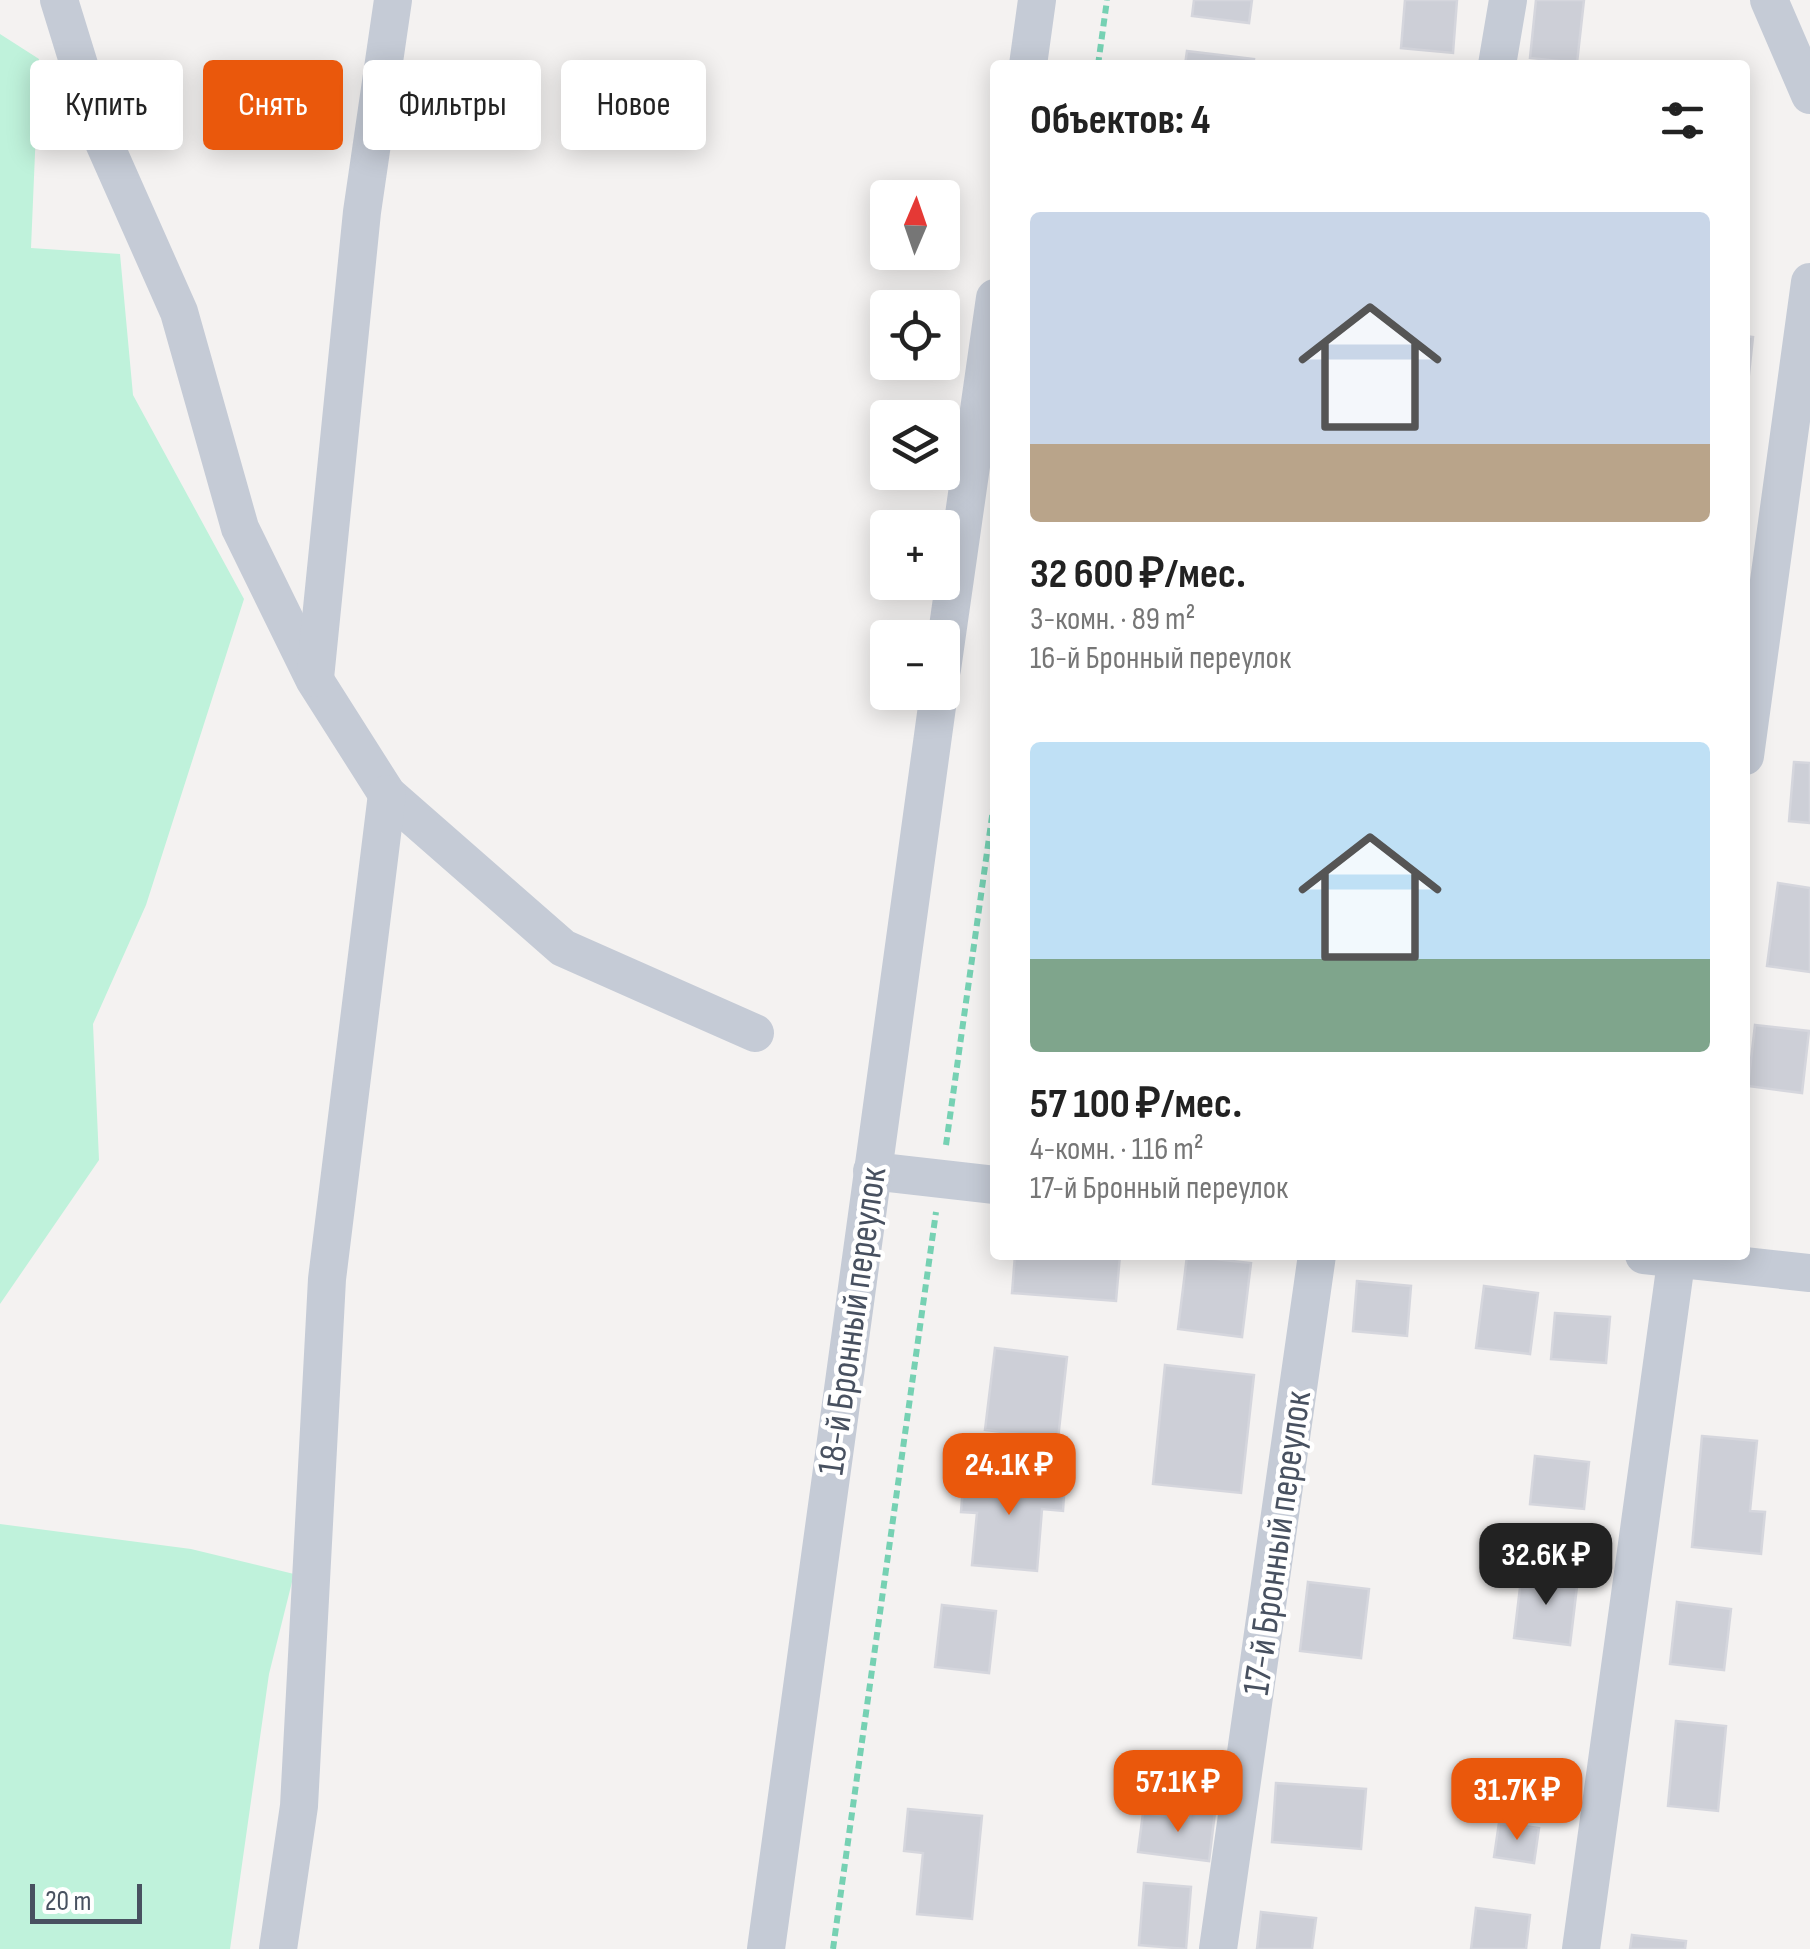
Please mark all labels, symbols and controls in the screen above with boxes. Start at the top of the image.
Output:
chip: Купить [30,60,183,150]
chip: Снять [203,60,343,150]
chip: Фильтры [363,60,541,150]
chip: Новое [561,60,706,150]
icon: filters [1655,93,1710,148]
text: Объектов: 4 [1030,95,1210,146]
north arrow [870,180,960,270]
map controls [870,180,960,710]
icon: home [1280,277,1460,457]
button: locate [870,290,960,380]
button: layers [870,400,960,490]
button: + [870,510,960,600]
text: 32 600 ₽/мес. [1030,549,1246,600]
text: 3-комн. · 89 m² [1030,600,1196,639]
button: − [870,620,960,710]
text: 16-й Бронный переулок [1030,639,1291,678]
icon: home [1280,807,1460,987]
text: 57 100 ₽/мес. [1030,1079,1242,1130]
text: 4-комн. · 116 m² [1030,1130,1204,1169]
street label: 18-й Бронный переулок [809,1164,896,1478]
text: 17-й Бронный переулок [1030,1169,1288,1208]
street label: 17-й Бронный переулок [1234,1388,1321,1698]
pin: 24.1K ₽ [917,1433,1101,1518]
text: 24.1K ₽ [965,1446,1053,1485]
pin: 32.6K ₽ [1454,1523,1638,1608]
text: 32.6K ₽ [1501,1536,1591,1575]
pin: 57.1K ₽ [1086,1750,1270,1835]
pin: 31.7K ₽ [1425,1758,1609,1843]
text: 57.1K ₽ [1136,1763,1220,1802]
text: 31.7K ₽ [1473,1771,1561,1810]
scale bar [30,1879,142,1924]
text: 20 m [45,1885,91,1918]

